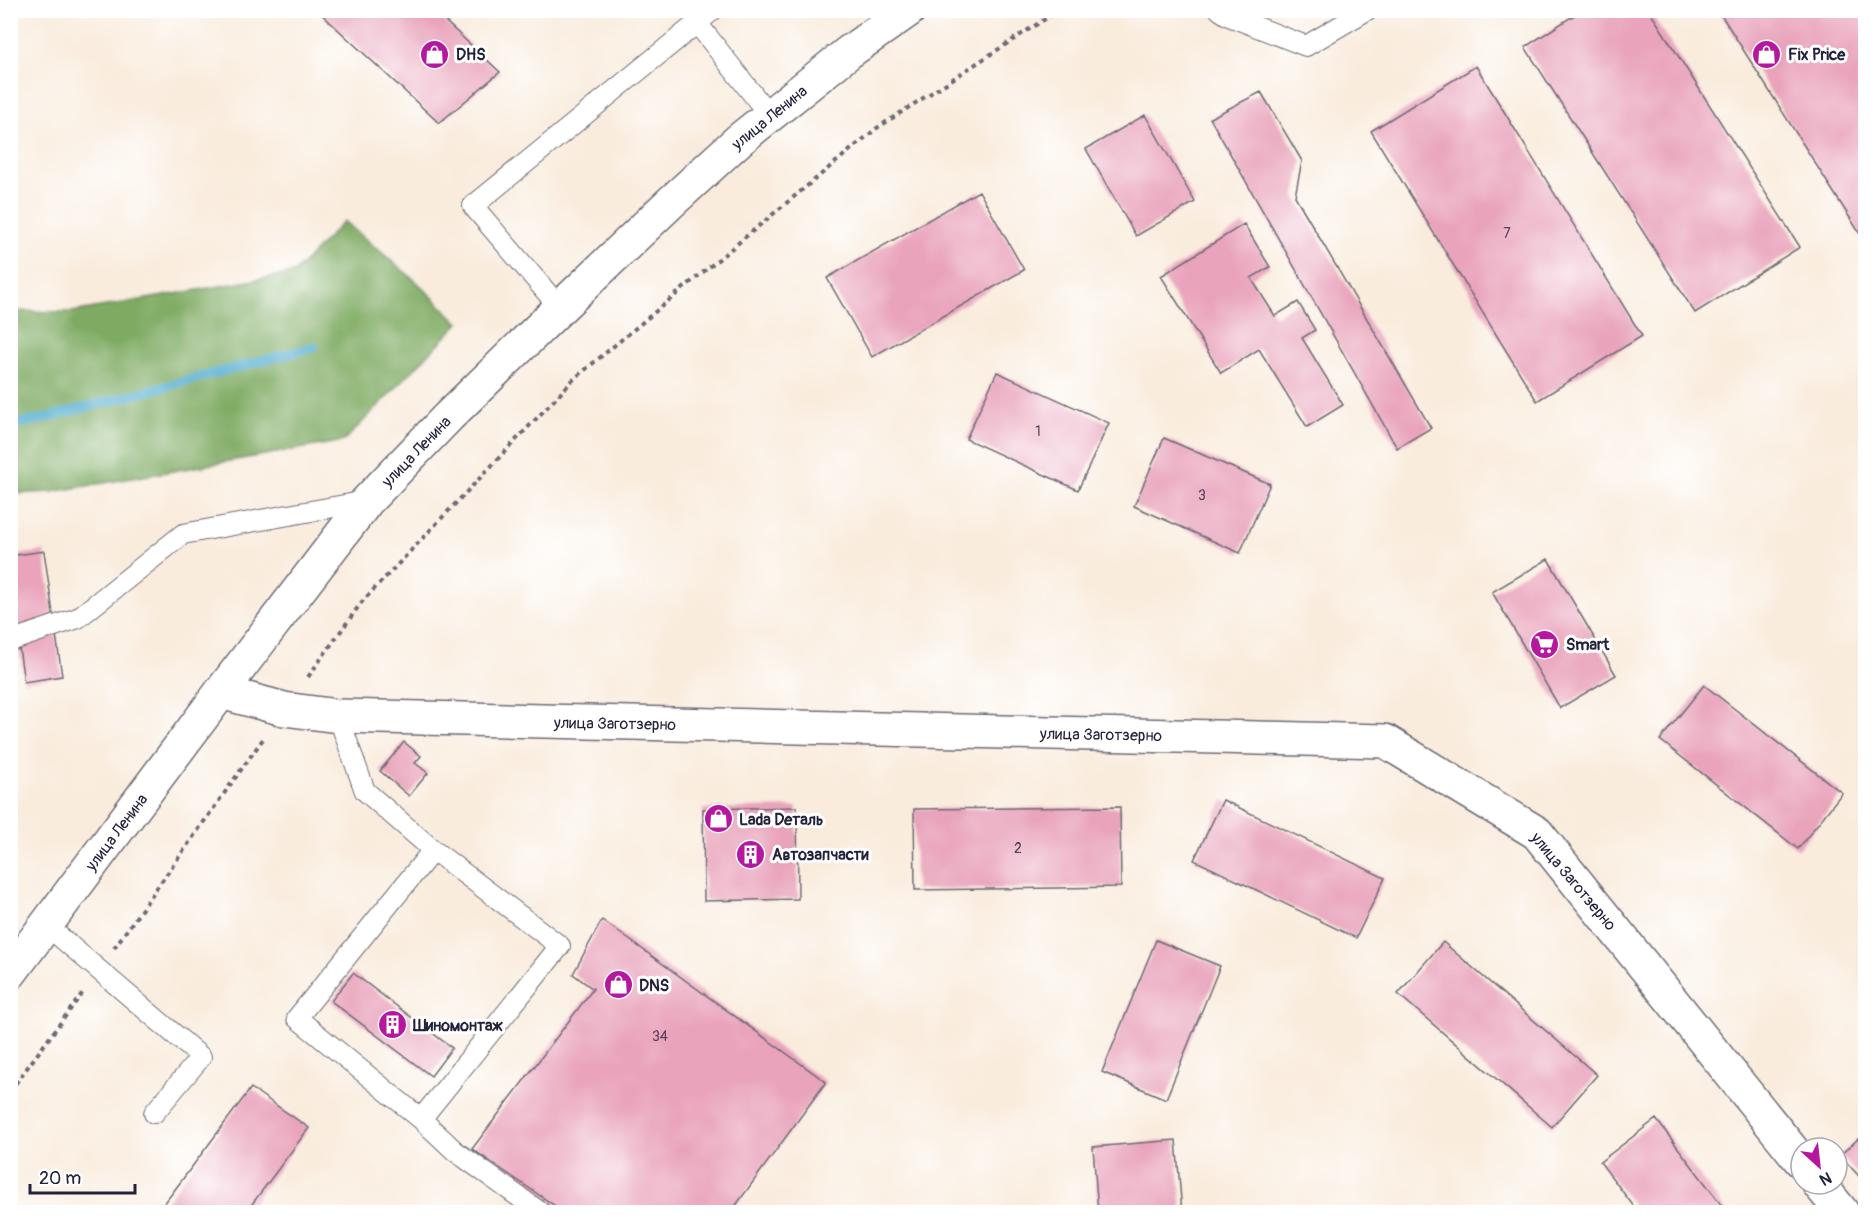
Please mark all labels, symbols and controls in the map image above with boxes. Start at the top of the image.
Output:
shop icon: DHS [419,38,451,70]
shop icon: Fix Price [1751,38,1783,70]
place label: DHS [456,45,486,65]
place label: Fix Price [1788,45,1846,65]
street label: улица Ленина [727,81,811,155]
house number: 7 [1503,225,1511,242]
street label: улица Ленина [377,412,456,492]
house number: 1 [1035,423,1041,440]
house number: 3 [1198,487,1206,504]
supermarket icon: Smart [1529,628,1561,660]
place label: Smart [1566,635,1610,655]
street label: улица Заготзерно [553,713,677,735]
street label: улица Заготзерно [1039,724,1163,746]
street label: улица Ленина [81,790,152,876]
shop icon: Lada Dеталь [702,803,734,835]
place label: Lada Dеталь [739,810,823,830]
street label: улица Заготзерно [1526,828,1620,935]
building icon: Автозапчасти [735,838,767,870]
house number: 2 [1014,840,1022,857]
place label: Автозапчасти [772,845,870,865]
shop icon: DNS [602,969,634,1001]
place label: DNS [639,976,669,996]
building icon: Шиномонтаж [376,1009,408,1041]
place label: Шиномонтаж [412,1016,503,1036]
house number: 34 [652,1028,668,1045]
north arrow [1789,1136,1849,1196]
scale bar [30,1157,135,1195]
text: 20 m [39,1167,81,1190]
text: N [1816,1167,1835,1190]

